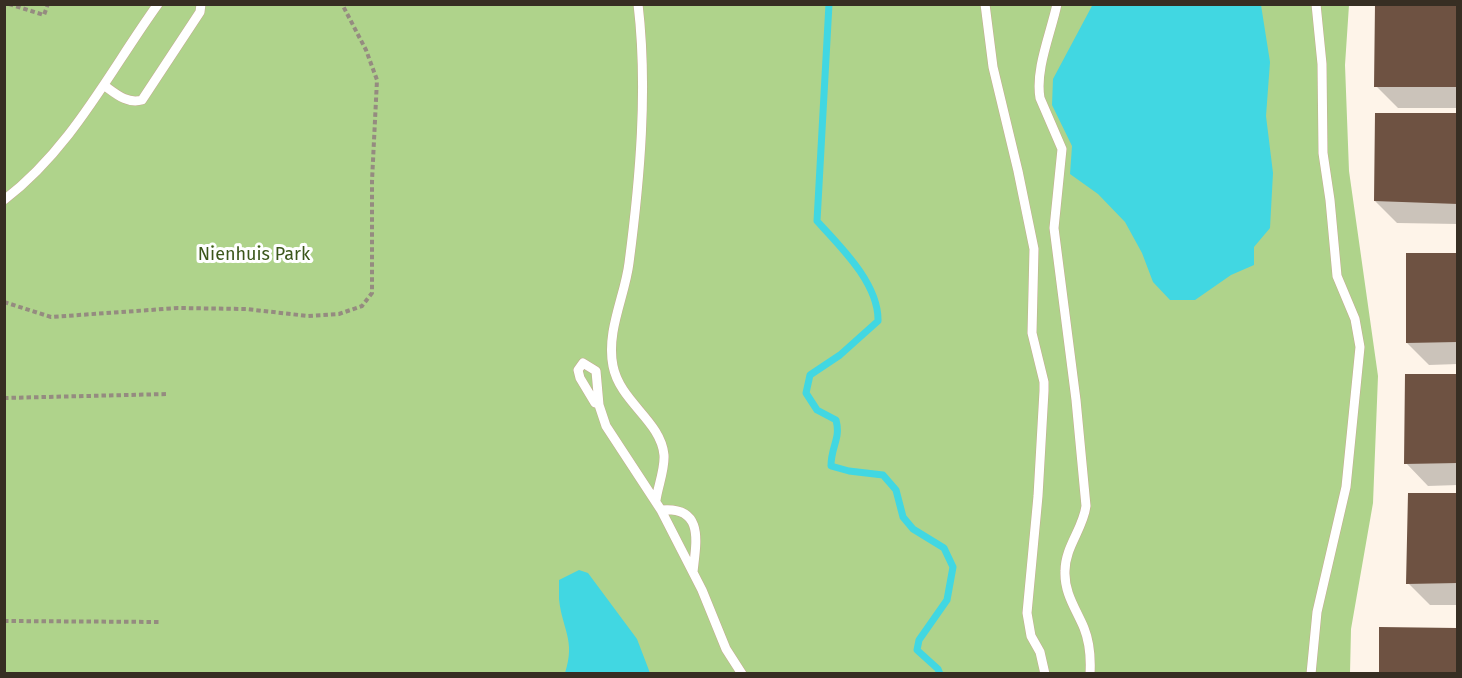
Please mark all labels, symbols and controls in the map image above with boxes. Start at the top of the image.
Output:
park label: Nienhuis Park [198,244,310,266]

